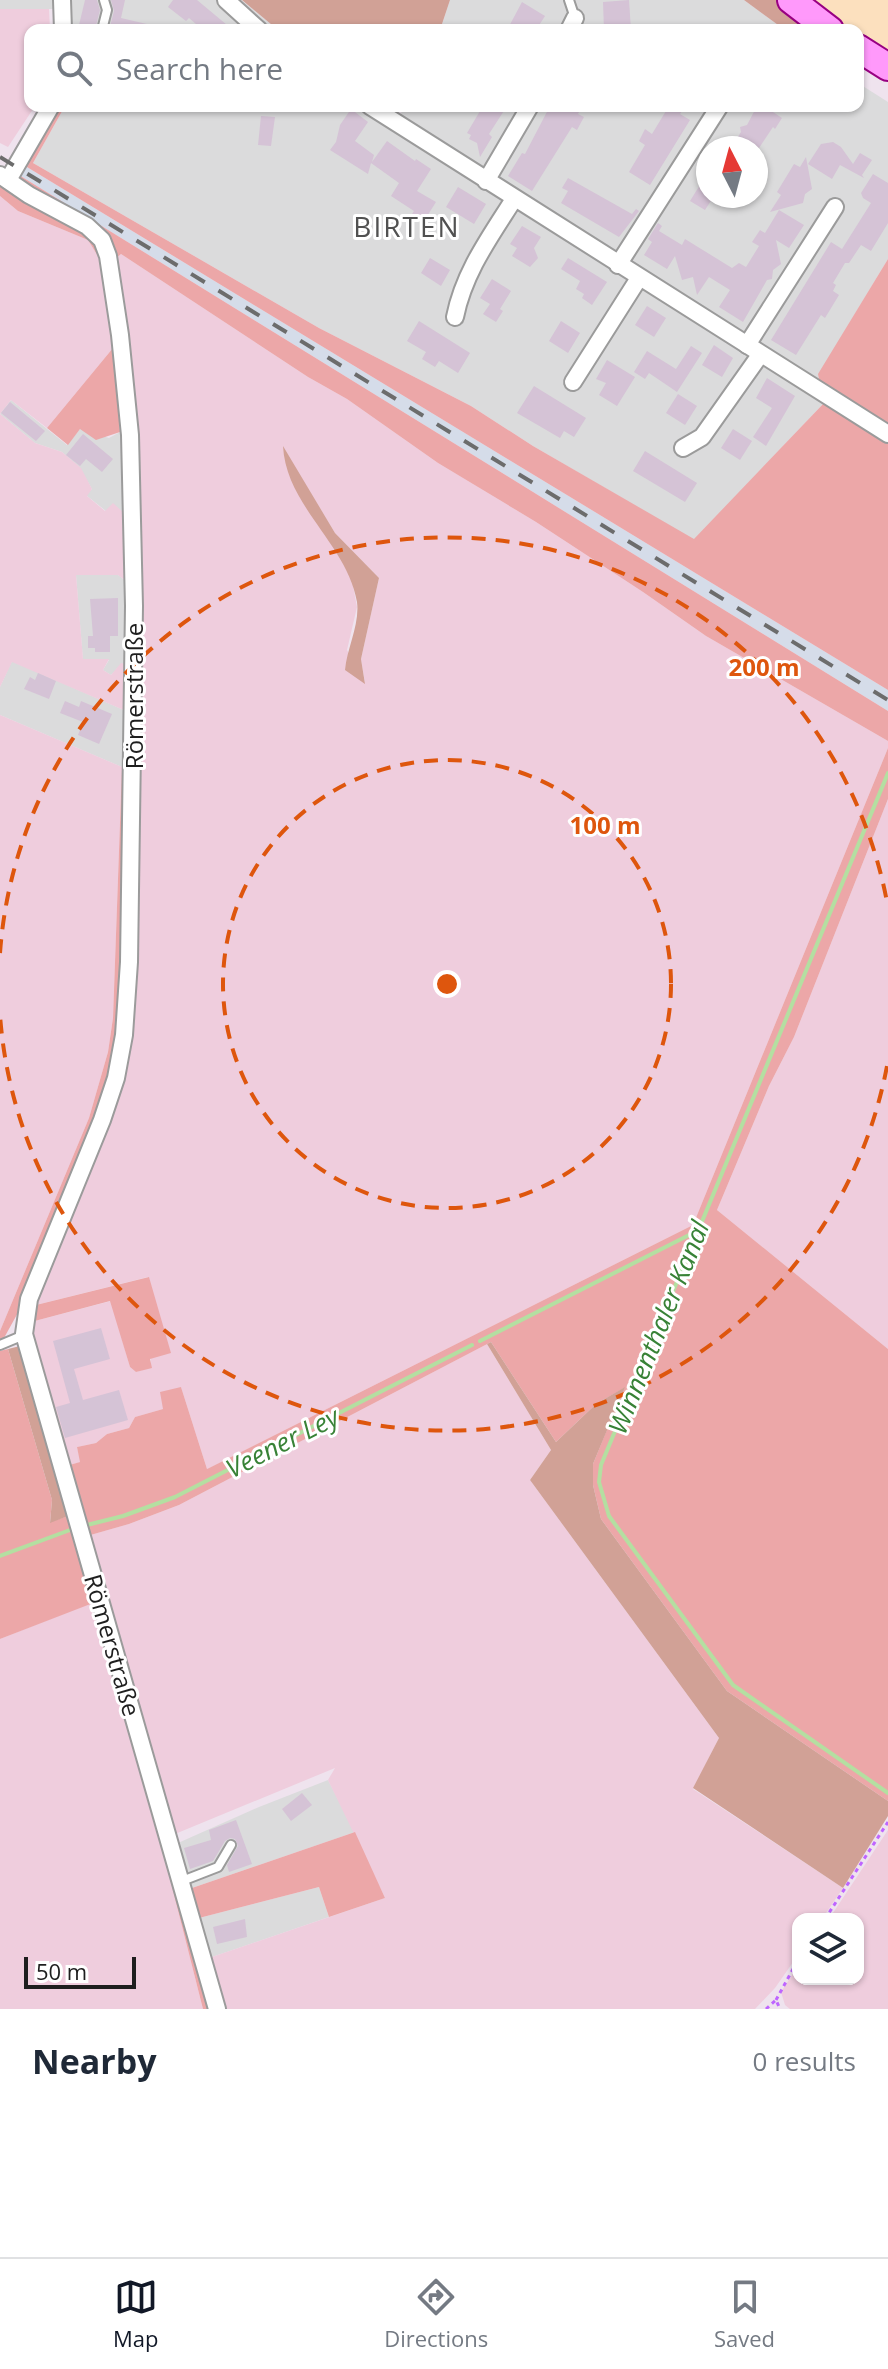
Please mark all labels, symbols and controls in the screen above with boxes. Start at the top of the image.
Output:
search box [24,24,864,112]
icon: search [52,46,96,90]
text: Search here [116,48,283,89]
north arrow [696,136,768,208]
district label: BIRTEN [353,207,461,245]
street label: Römerstraße [117,623,150,769]
text: 200 m [729,650,799,683]
text: 100 m [570,808,640,841]
centre of rings [433,970,461,998]
water label: Winnenthaler Kanal [599,1214,718,1439]
water label: Veener Ley [219,1397,347,1486]
street label: Römerstraße [77,1570,149,1720]
map controls [792,1913,864,1985]
button: layers [792,1913,864,1985]
scale bar [24,1953,136,1989]
text: 50 m [36,1956,87,1986]
text: Nearby [32,2038,157,2084]
text: 0 results [753,2043,856,2079]
tab: Map [113,2275,158,2353]
tab: Directions [384,2275,488,2353]
tab: Saved [714,2275,775,2353]

